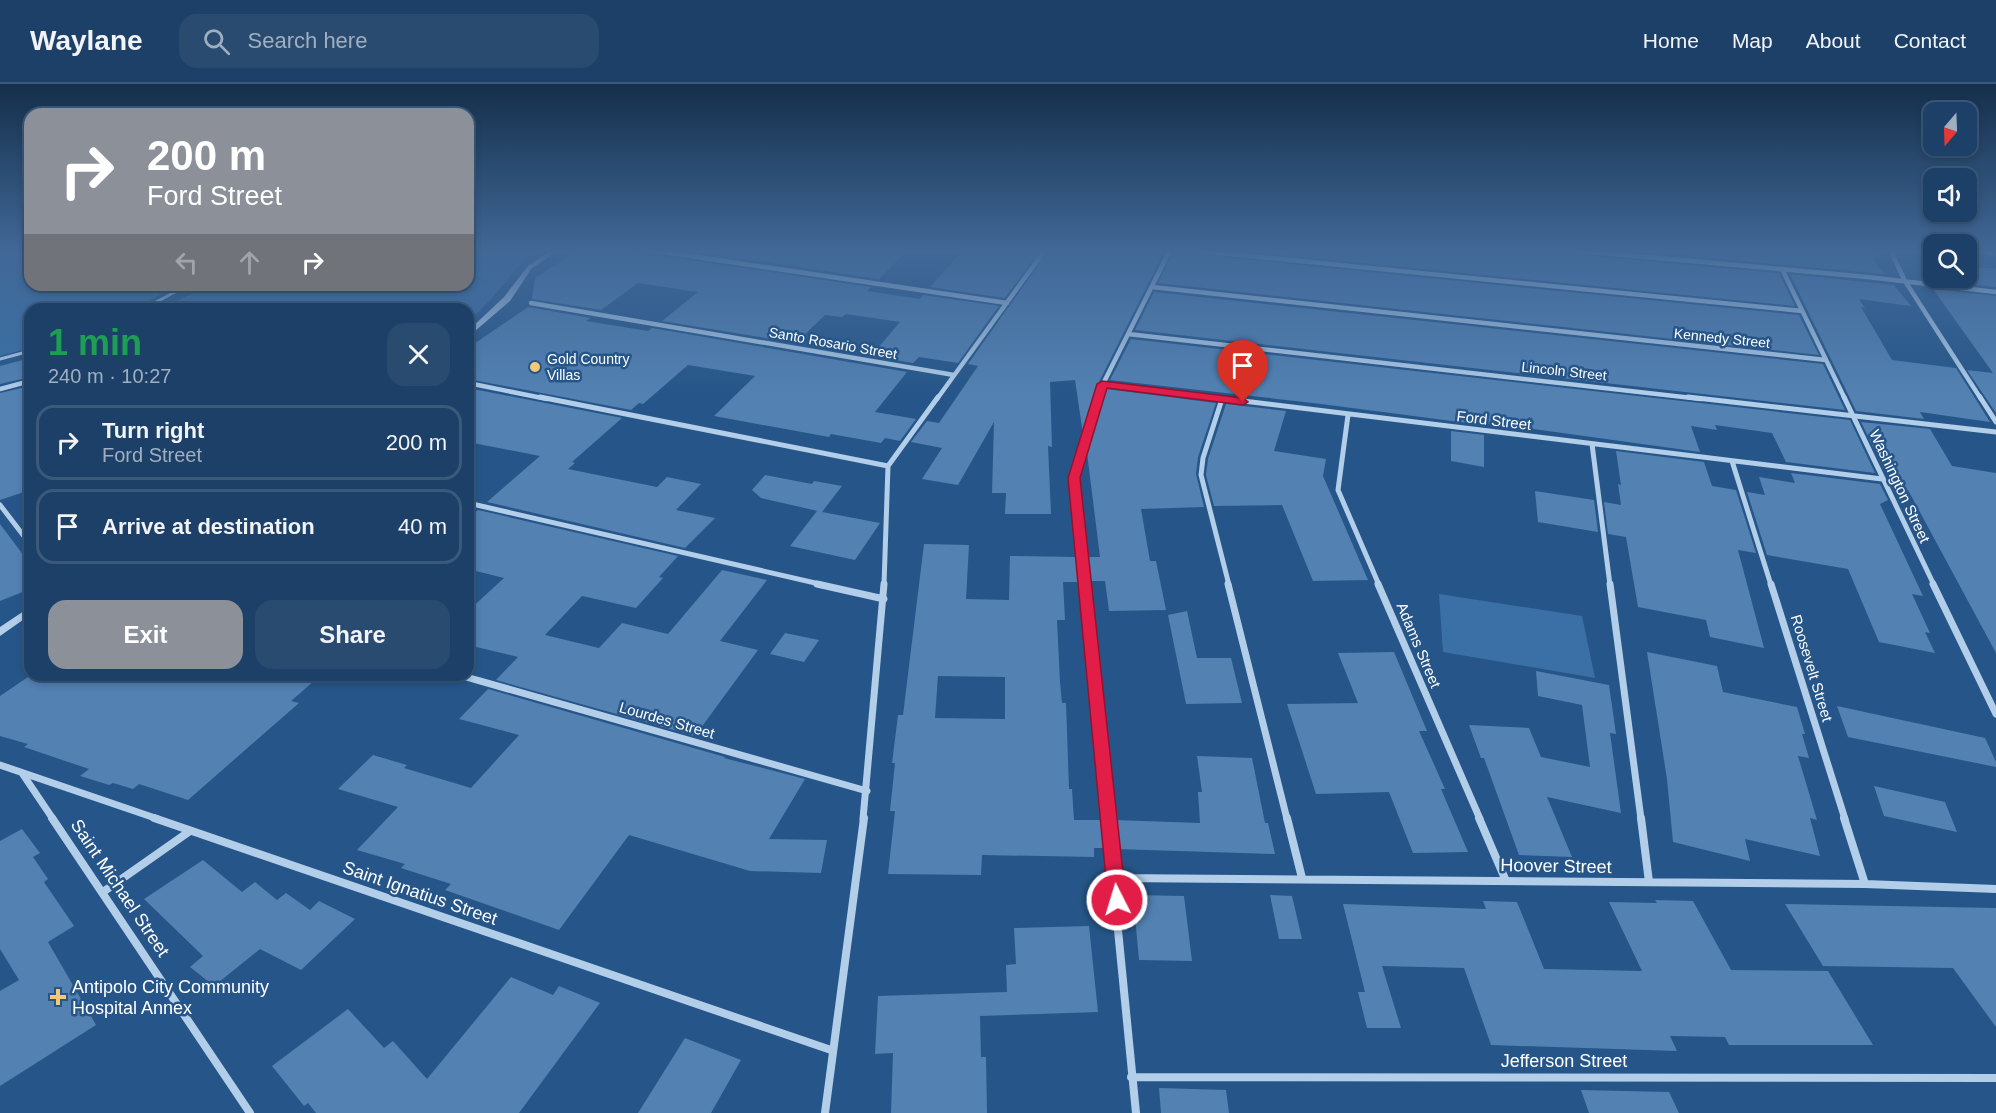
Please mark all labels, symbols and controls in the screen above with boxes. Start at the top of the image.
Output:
search box [179,14,599,68]
text: Waylane [30,25,143,56]
icon: search [200,25,233,58]
text: Search here [248,28,367,53]
text: Home [1643,29,1699,52]
text: Map [1732,29,1773,52]
text: About [1806,29,1861,52]
text: Contact [1894,29,1966,52]
north arrow [1923,102,1977,156]
map controls [1923,102,1977,288]
icon: right [48,132,126,210]
text: 200 m [147,132,266,179]
button: sound [1923,168,1977,222]
text: Ford Street [147,181,282,211]
button: search [1923,234,1977,288]
icon: left [170,246,203,279]
icon: ahead [233,246,266,279]
icon: right [296,246,329,279]
text: 1 min [48,322,142,363]
button: close [387,323,450,386]
street label: Santo Rosario Street [768,324,898,362]
street label: Kennedy Street [1673,325,1771,351]
pin [1217,340,1268,402]
icon: arrive [1226,349,1259,382]
place label: Gold Country Villas [547,351,629,383]
street label: Lincoln Street [1521,359,1608,383]
marker: Gold Country Villas [528,360,542,374]
text: 240 m · 10:27 [48,365,171,387]
street label: Ford Street [1456,407,1533,433]
text: Turn right [102,418,204,443]
icon: right [51,426,84,459]
street label: Washington Street [1866,427,1934,546]
text: 200 m [386,430,447,455]
text: Ford Street [102,444,202,466]
icon: arrive [51,510,84,543]
text: Arrive at destination [102,514,315,539]
text: 40 m [398,514,447,539]
button: Exit [48,600,243,669]
button: Share [255,600,450,669]
street label: Adams Street [1393,600,1445,691]
street label: Roosevelt Street [1788,612,1837,724]
street label: Lourdes Street [617,698,717,742]
street label: Saint Michael Street [67,816,173,960]
street label: Hoover Street [1500,855,1612,877]
street label: Saint Ignatius Street [340,857,500,929]
position arrow [1085,868,1149,932]
place label: Antipolo City Community Hospital Annex [72,977,269,1018]
marker: Antipolo City Community Hospital Annex [49,988,67,1006]
street label: Jefferson Street [1501,1051,1627,1071]

